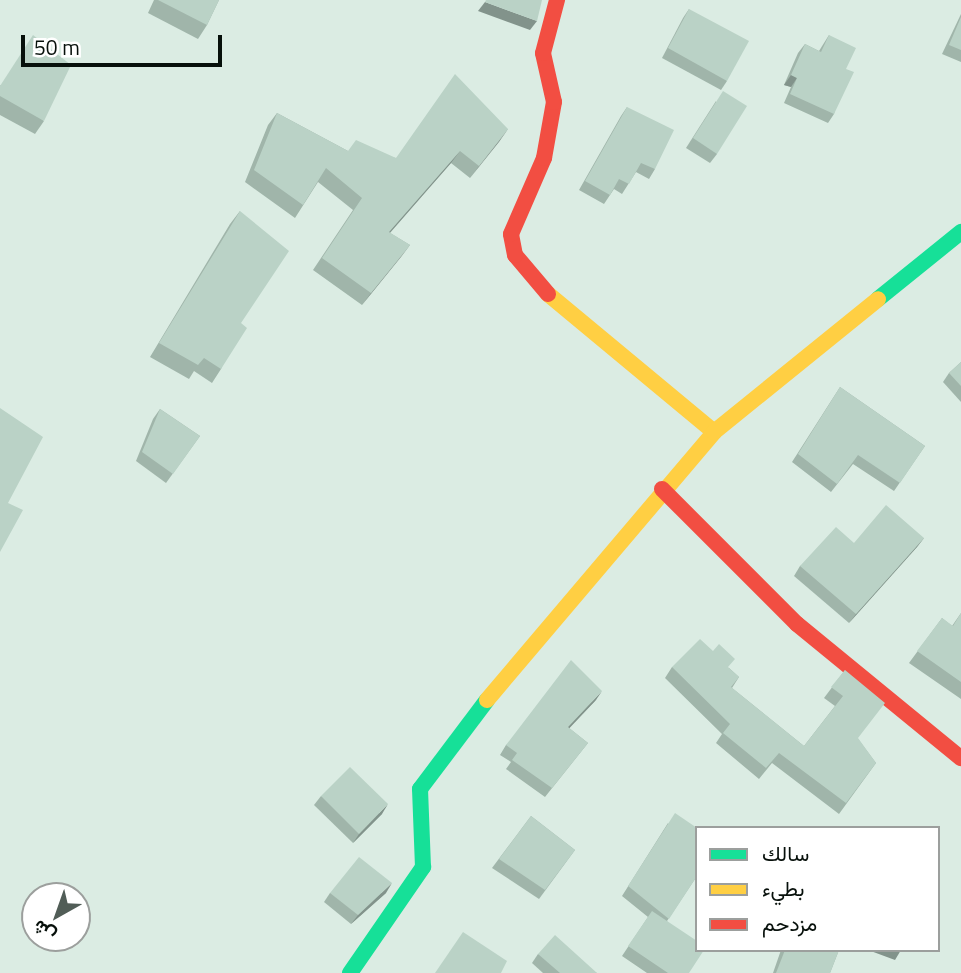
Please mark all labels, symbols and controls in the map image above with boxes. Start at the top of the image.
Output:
scale bar [24,21,226,65]
text: 50 m [34,31,80,63]
legend [695,826,940,952]
text: سالك [762,837,809,869]
text: بطيء [762,872,805,904]
north arrow [21,882,91,952]
text: مزدحم [762,907,817,939]
text: ش [25,913,62,950]

